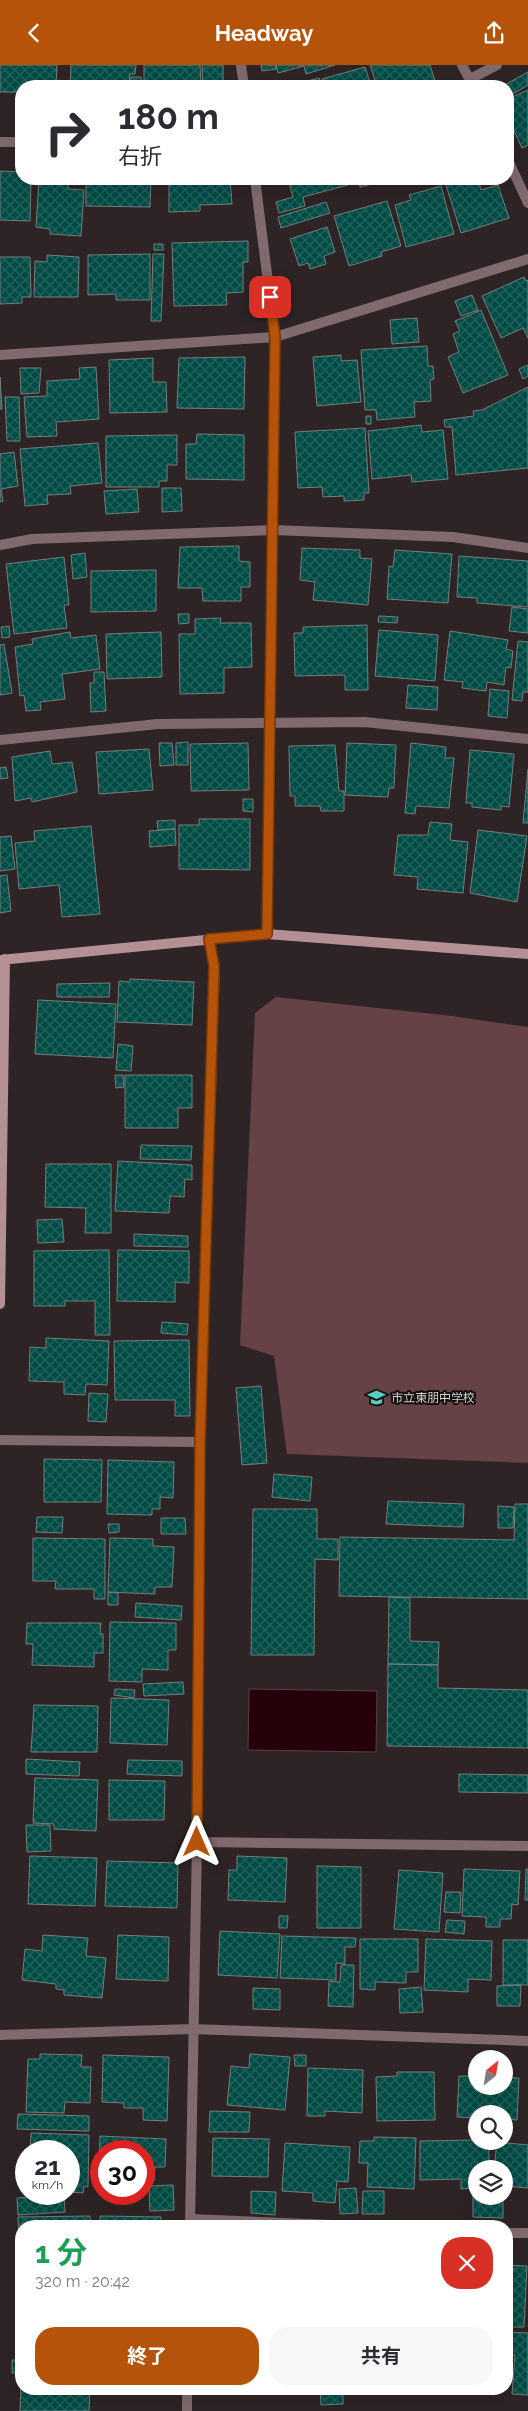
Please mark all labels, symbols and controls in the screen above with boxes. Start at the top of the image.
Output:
icon: back [20,19,48,47]
icon: share [480,19,508,47]
text: Headway [215,20,313,46]
text: 180 m [118,96,219,137]
icon: right [35,100,100,165]
text: 右折 [118,143,162,169]
pin [249,276,291,318]
icon: arrive [256,283,284,311]
school or university icon: 市立東朋中学校 [367,1388,387,1408]
place label: 市立東朋中学校 [391,1391,475,1405]
position arrow [170,1815,222,1867]
north arrow [468,2050,512,2095]
map controls [468,2050,513,2205]
button: search [468,2105,513,2150]
speed limit sign: 30 [90,2140,155,2205]
text: 21 [34,2151,61,2181]
button: layers [468,2160,513,2205]
text: km/h [32,2178,63,2192]
text: 1 分 [35,2235,87,2270]
button: close [441,2237,493,2289]
text: 320 m · 20:42 [35,2272,130,2291]
button: 終了 [35,2327,259,2385]
button: 共有 [269,2327,493,2385]

